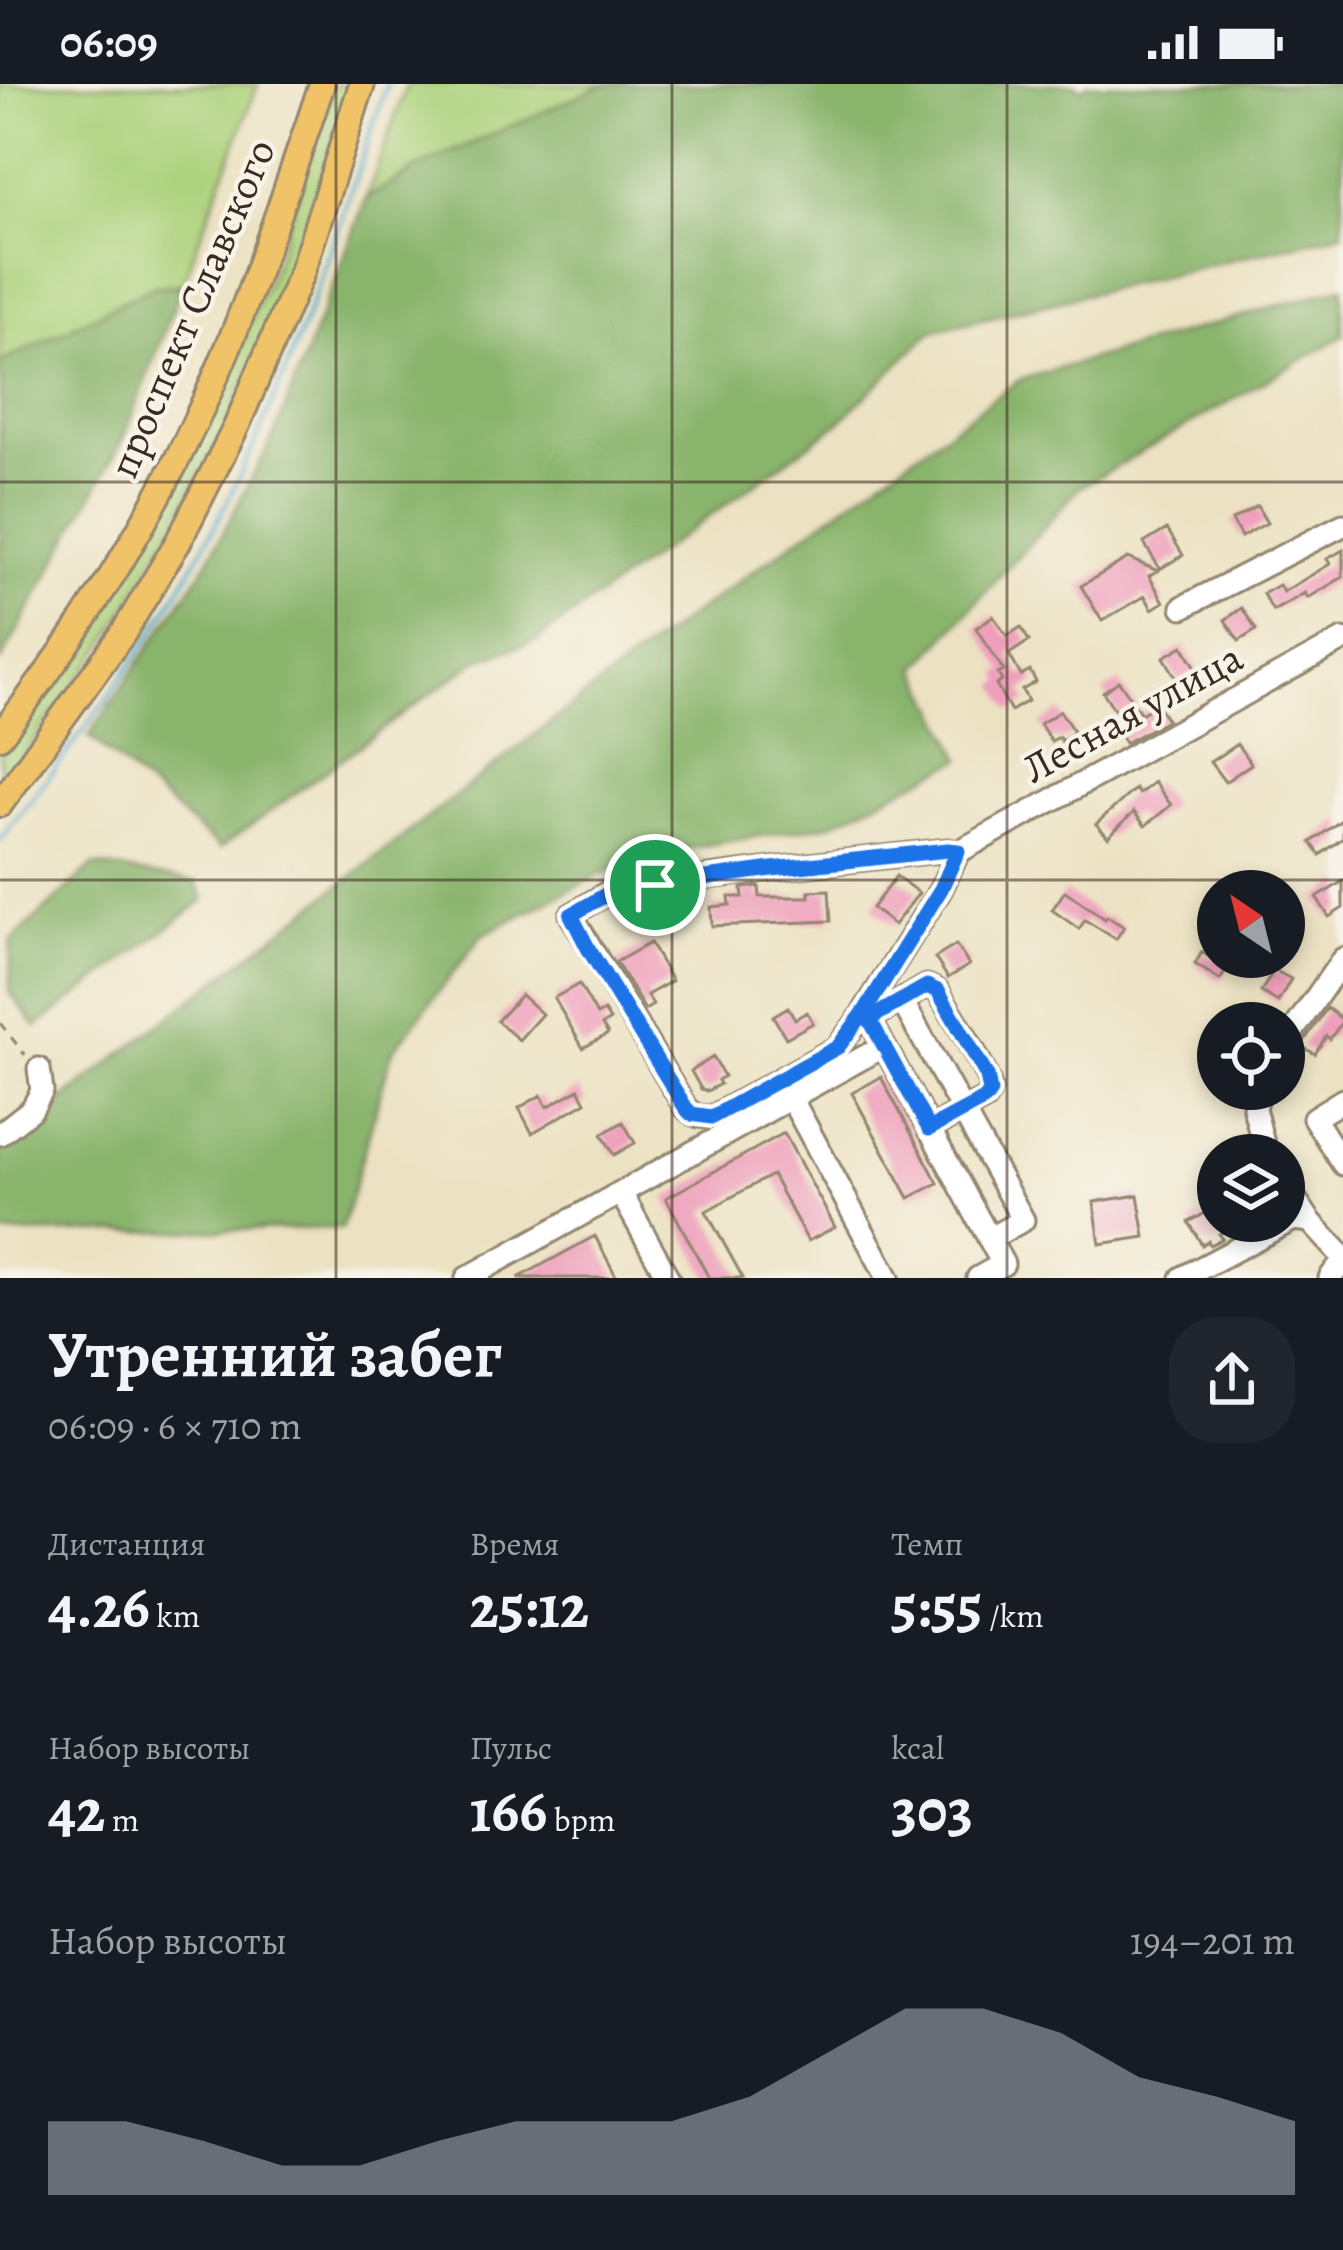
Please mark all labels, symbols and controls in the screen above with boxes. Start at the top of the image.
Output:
text: 06:09 [60,11,158,73]
street label: проспект Славского [94,130,289,486]
street label: Лесная улица [1012,628,1253,796]
pin [604,834,706,936]
icon: arrive [622,852,688,918]
north arrow [1197,870,1305,978]
map controls [1197,870,1305,1242]
button: locate [1197,1002,1305,1110]
button: layers [1197,1134,1305,1242]
text: Утренний забег [48,1309,502,1399]
button: share [1169,1317,1295,1443]
text: 06:09 · 6 × 710 m [48,1399,302,1452]
text: Дистанция [48,1521,205,1566]
text: Время [470,1521,559,1566]
text: Темп [891,1521,963,1566]
text: 4.26 [48,1566,150,1648]
text: 25:12 [470,1566,589,1648]
text: 5:55 [891,1566,982,1648]
text: km [150,1593,200,1638]
text: /km [982,1593,1044,1638]
text: Набор высоты [48,1725,250,1770]
text: Пульс [470,1725,552,1770]
text: kcal [891,1725,944,1770]
text: 42 [48,1770,105,1852]
text: 166 [470,1770,547,1852]
text: 303 [891,1770,973,1852]
text: m [105,1797,139,1842]
text: bpm [547,1797,615,1842]
text: Набор высоты [48,1914,287,1967]
text: 194–201 m [1130,1914,1295,1967]

